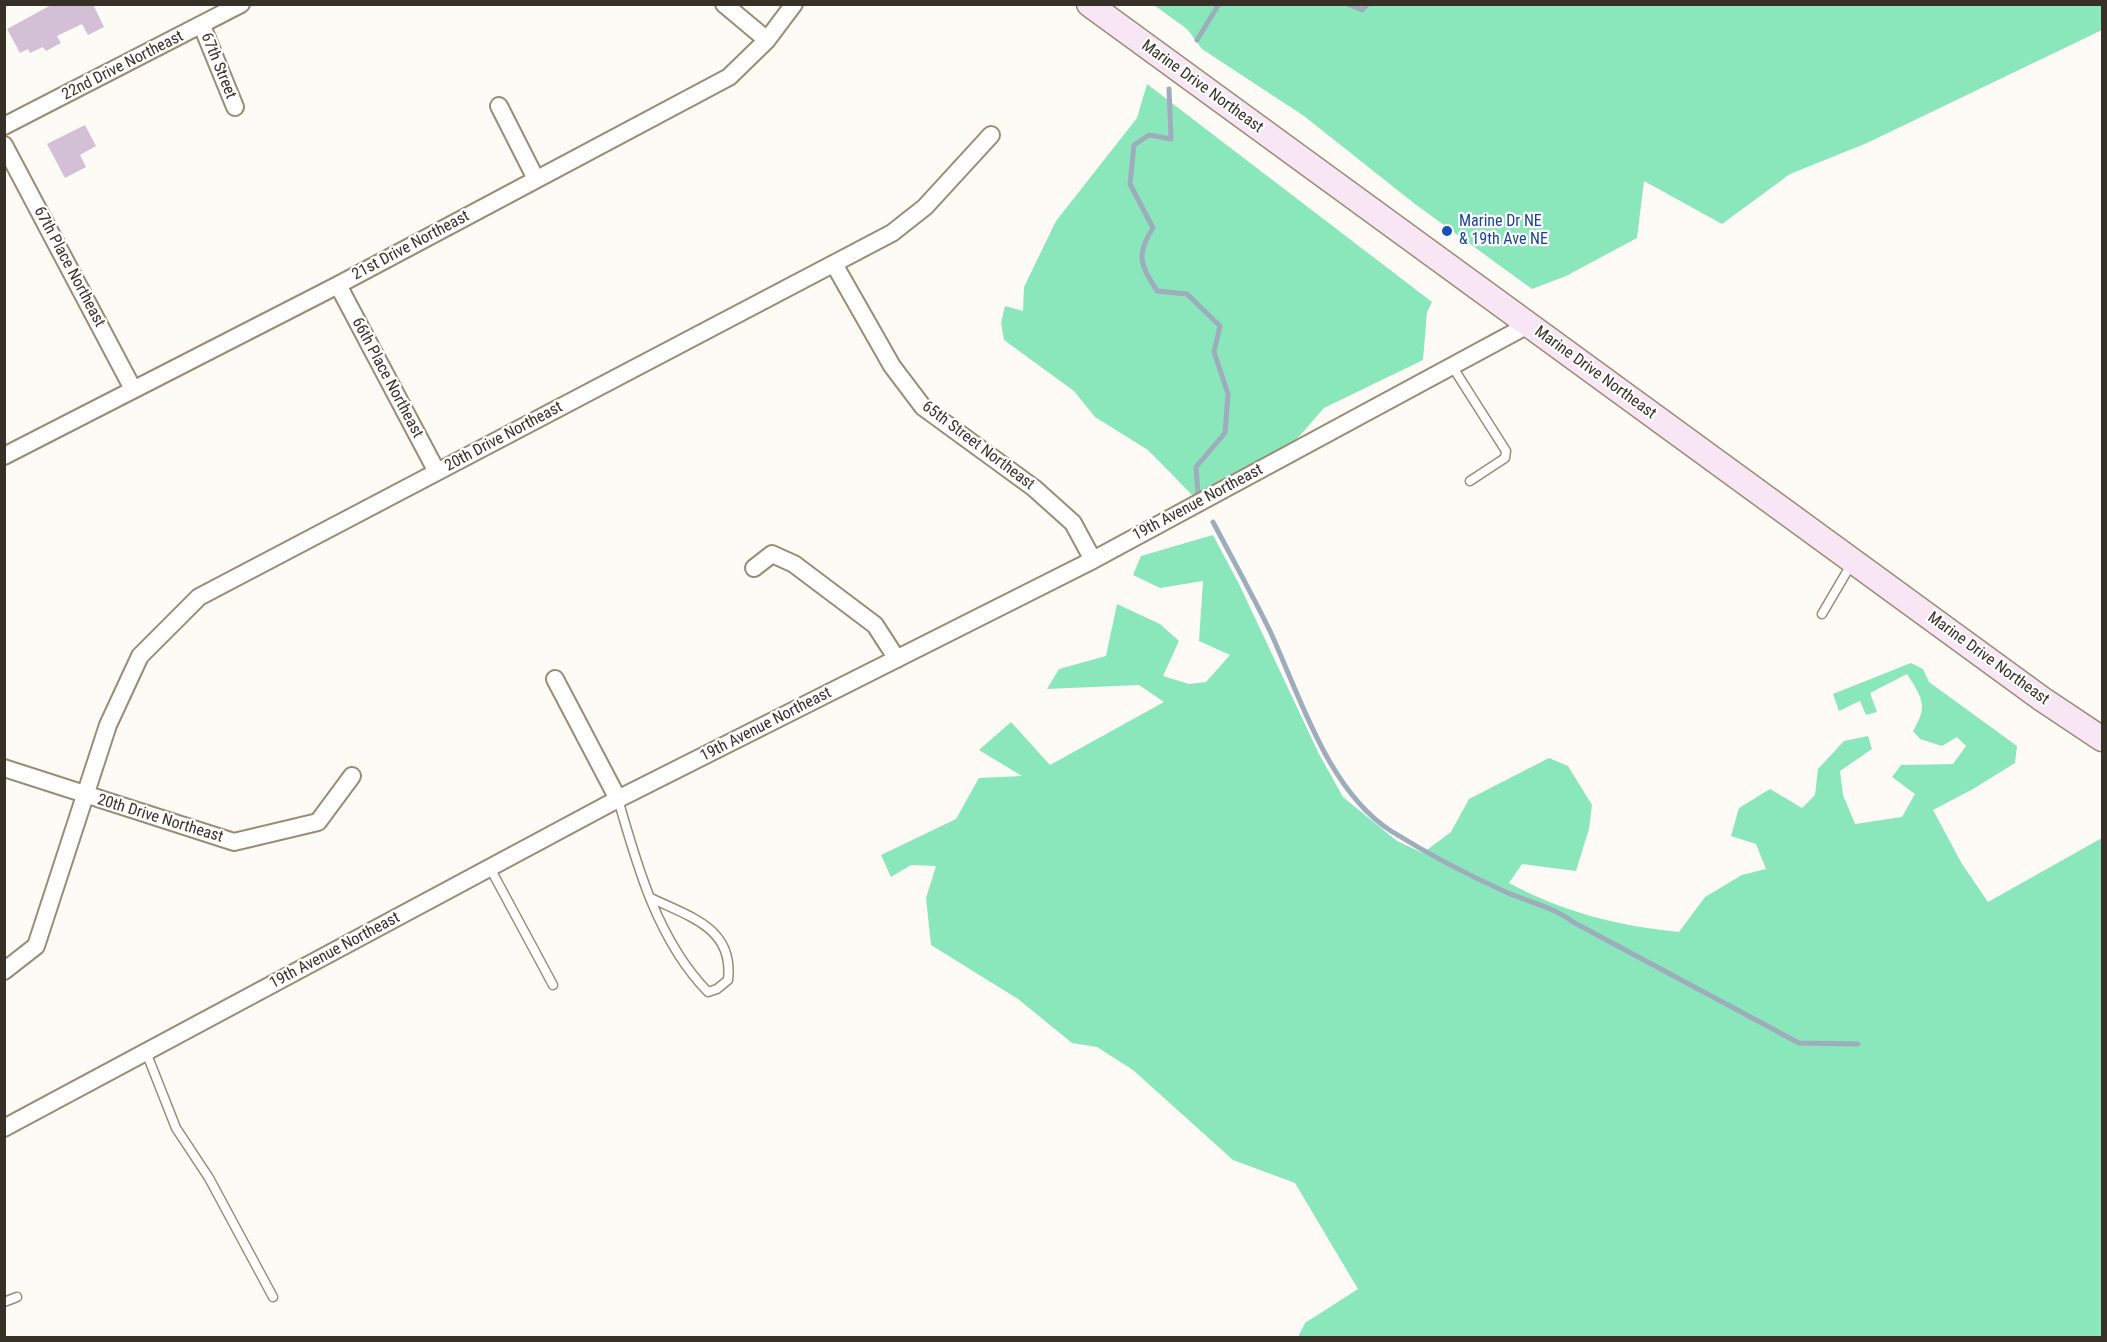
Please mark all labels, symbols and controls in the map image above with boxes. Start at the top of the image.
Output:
street label: 22nd Drive Northeast [59,27,187,105]
street label: 67th Street [196,30,240,102]
street label: Marine Drive Northeast [1137,36,1267,138]
street label: 67th Place Northeast [29,204,109,330]
street label: 21st Drive Northeast [349,207,473,285]
place label: Marine Dr NE & 19th Ave NE [1459,212,1548,250]
marker: Marine Dr NE & 19th Ave NE [1440,224,1454,238]
street label: 66th Place Northeast [347,315,427,441]
street label: Marine Drive Northeast [1530,322,1660,424]
street label: 65th Street Northeast [918,397,1038,495]
street label: 20th Drive Northeast [442,398,566,476]
street label: 19th Avenue Northeast [1130,461,1266,545]
street label: Marine Drive Northeast [1923,608,2053,710]
street label: 19th Avenue Northeast [697,684,835,766]
street label: 20th Drive Northeast [95,791,225,847]
street label: 19th Avenue Northeast [267,909,403,993]

